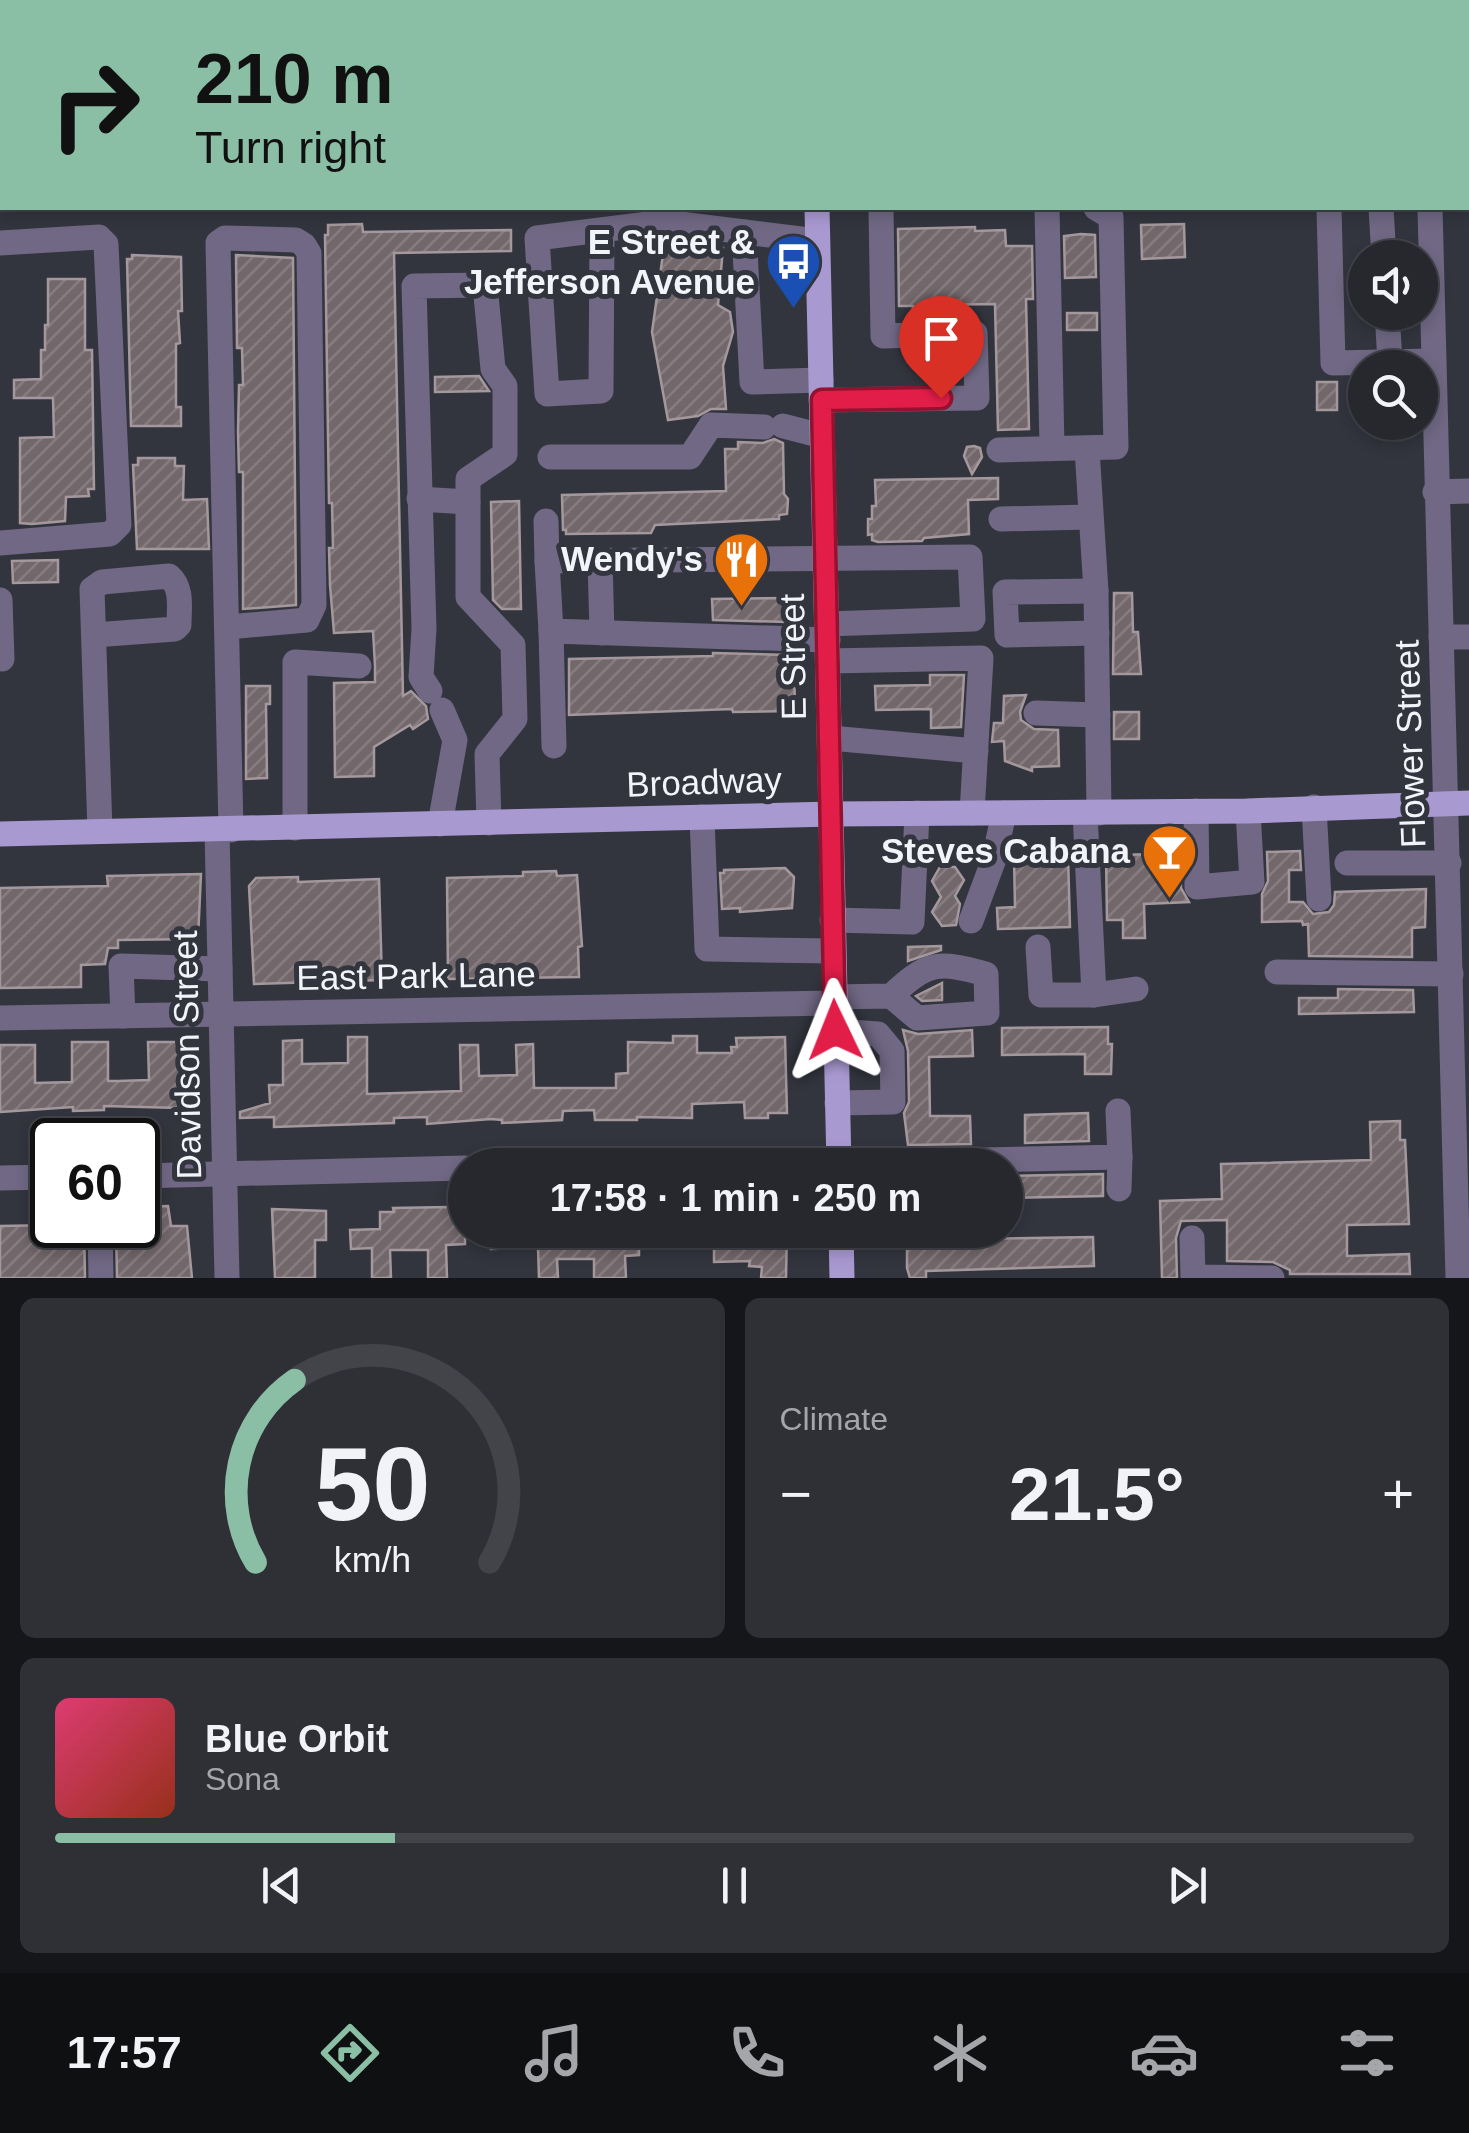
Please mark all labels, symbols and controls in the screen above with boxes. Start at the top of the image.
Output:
icon: right [30,40,160,170]
text: 210 m [195,40,393,118]
text: Turn right [195,122,386,173]
place label: E Street & Jefferson Avenue [464,222,755,301]
bus stop icon: E Street & Jefferson Avenue [764,232,824,311]
map controls [1348,240,1438,440]
button: sound [1348,240,1438,330]
pin [899,296,984,399]
icon: arrive [914,311,969,366]
button: search [1348,350,1438,440]
restaurant icon: Wendy's [712,529,772,608]
place label: Wendy's [561,539,703,578]
street label: E Street [772,593,813,721]
street label: Flower Street [1386,639,1433,849]
street label: Broadway [626,759,783,804]
bar icon: Steves Cabana [1139,821,1199,900]
place label: Steves Cabana [881,831,1131,870]
street label: Davidson Street [165,930,208,1180]
street label: East Park Lane [296,954,536,997]
position arrow [783,978,887,1082]
speed limit sign: 60 [30,1118,160,1248]
text: 17:58 · 1 min · 250 m [550,1177,921,1219]
text: Climate [780,1401,888,1437]
text: 50 [314,1426,430,1542]
text: 21.5° [1009,1452,1185,1536]
text: − [780,1463,812,1525]
text: + [1382,1463,1414,1525]
text: km/h [334,1540,411,1580]
text: Blue Orbit [205,1718,389,1760]
text: Sona [205,1761,280,1797]
icon: previous [254,1858,309,1913]
icon: pause [707,1858,762,1913]
icon: next [1160,1858,1215,1913]
icon: directions [315,2018,385,2088]
icon: music [519,2018,589,2088]
icon: phone [722,2018,792,2088]
icon: climate [925,2018,995,2088]
icon: car [1129,2018,1199,2088]
icon: filters [1332,2018,1402,2088]
text: 17:57 [67,2027,182,2078]

